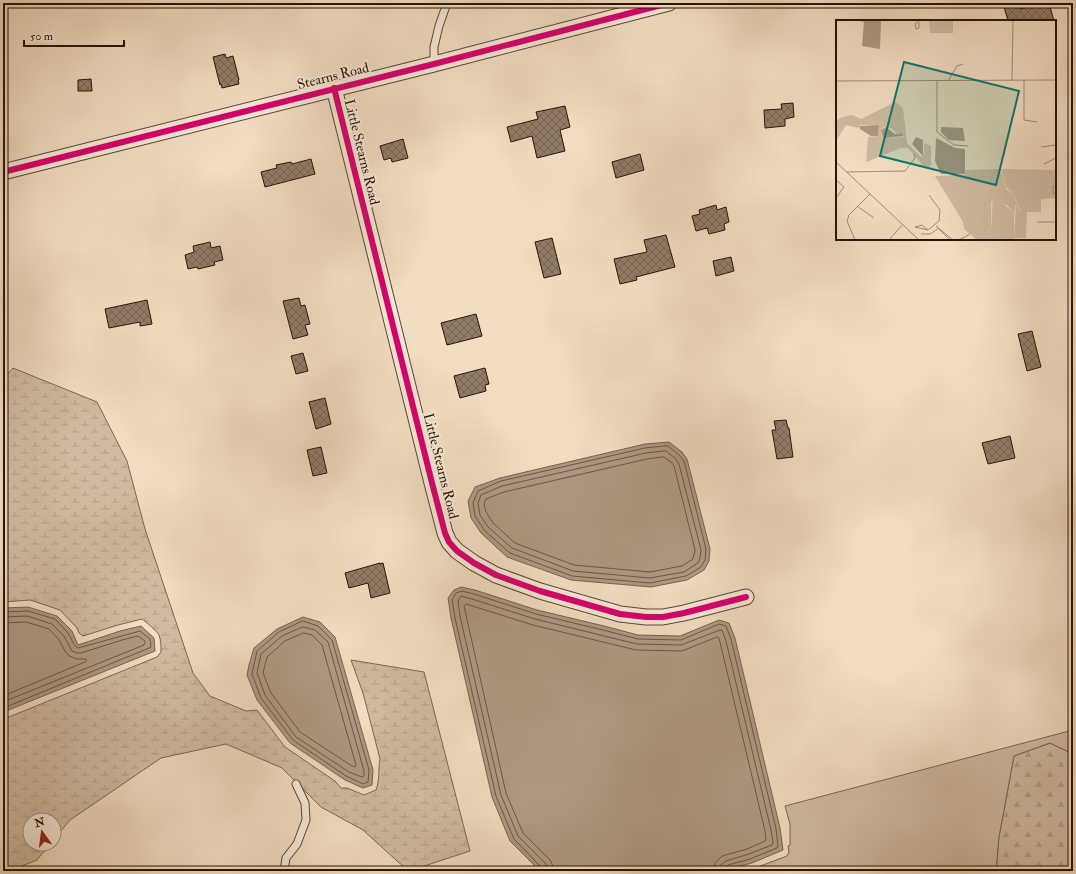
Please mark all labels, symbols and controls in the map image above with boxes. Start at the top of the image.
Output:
inset map [836,20,1056,240]
scale bar [24,22,124,48]
text: 50 m [30,29,54,44]
street label: Stearns Road [295,59,371,93]
street label: Little Stearns Road [341,97,383,207]
street label: Little Stearns Road [420,411,462,521]
north arrow [22,812,62,852]
text: N [32,815,47,831]

